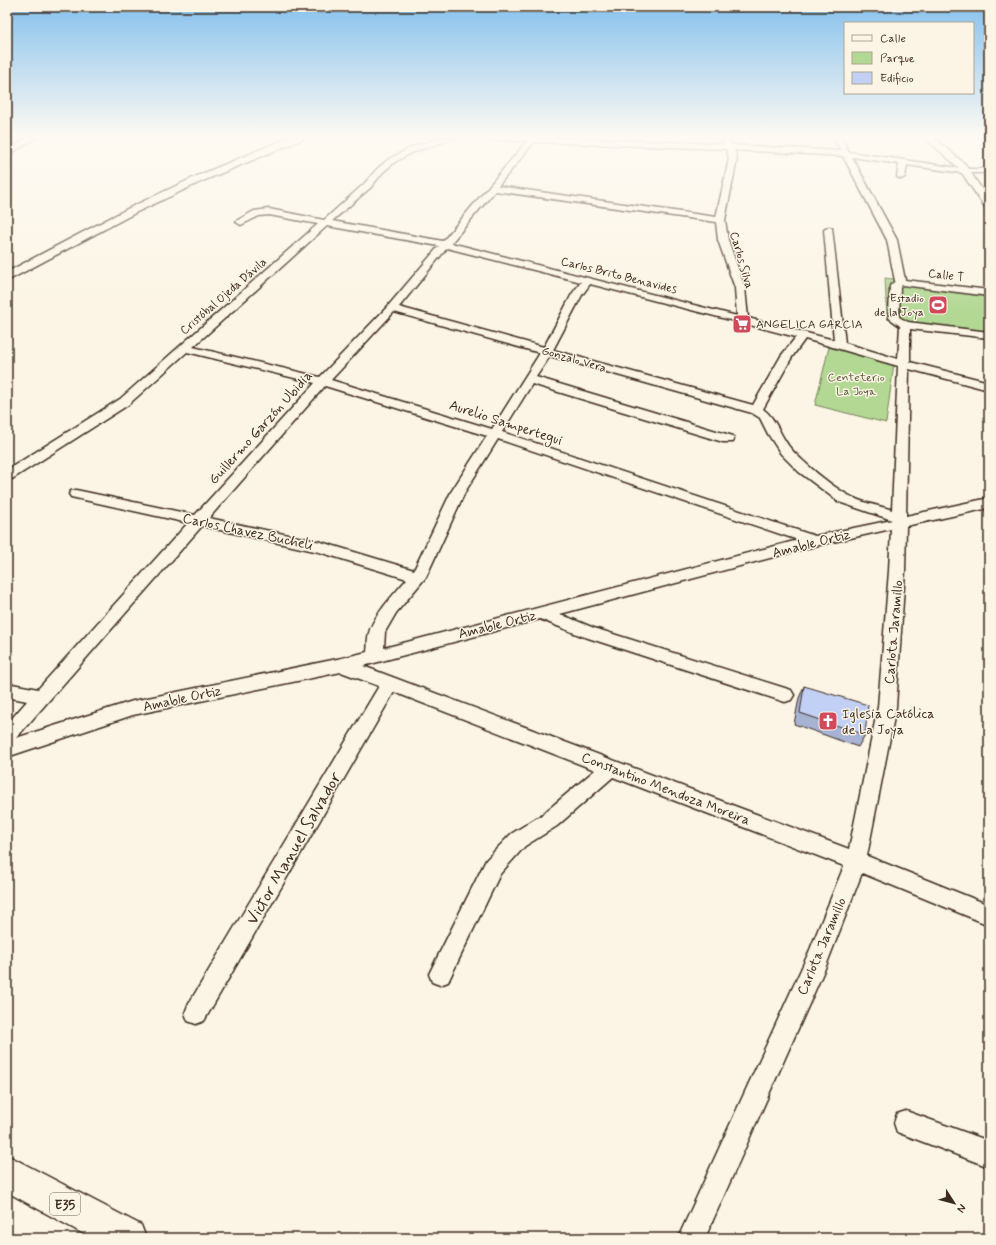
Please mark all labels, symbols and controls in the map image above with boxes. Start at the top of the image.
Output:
legend [844,22,974,94]
text: Calle [880,31,906,47]
text: Parque [880,51,915,67]
text: Edificio [880,71,914,87]
street label: Carlos Silva [725,230,757,291]
street label: Carlos Brito Benavides [559,254,679,298]
street label: Cristóbal Ojeda Dávila [177,255,270,339]
street label: Calle T [927,266,965,286]
place label: Estadio de la Joya [874,291,924,321]
sports icon: Estadio de la Joya [927,294,949,316]
supermarket icon: ANGELICA GARCIA [731,313,753,335]
place label: ANGELICA GARCIA [756,317,863,333]
street label: Gonzalo Vera [540,343,608,377]
street label: Guillermo Garzón Ubidia [205,367,317,488]
park label: Centeterio La Joya [827,370,885,400]
street label: Aurelio Sampertegui [447,396,565,451]
street label: Carlos Chavez Bucheli [181,509,315,555]
street label: Amable Ortiz [770,526,852,562]
street label: Carlota Jaramillo [880,579,908,685]
street label: Amable Ortiz [456,607,538,643]
street label: Amable Ortiz [141,682,223,716]
place label: Iglesia Católica de La Joya [842,705,934,739]
church icon: Iglesia Católica de La Joya [817,710,839,732]
street label: Constantino Mendoza Moreira [579,748,753,830]
street label: Victor Manuel Salvador [241,768,347,929]
street label: Carlota Jaramillo [793,895,851,998]
north arrow [934,1183,974,1223]
road number: E35 [50,1193,80,1215]
text: N [953,1201,969,1215]

